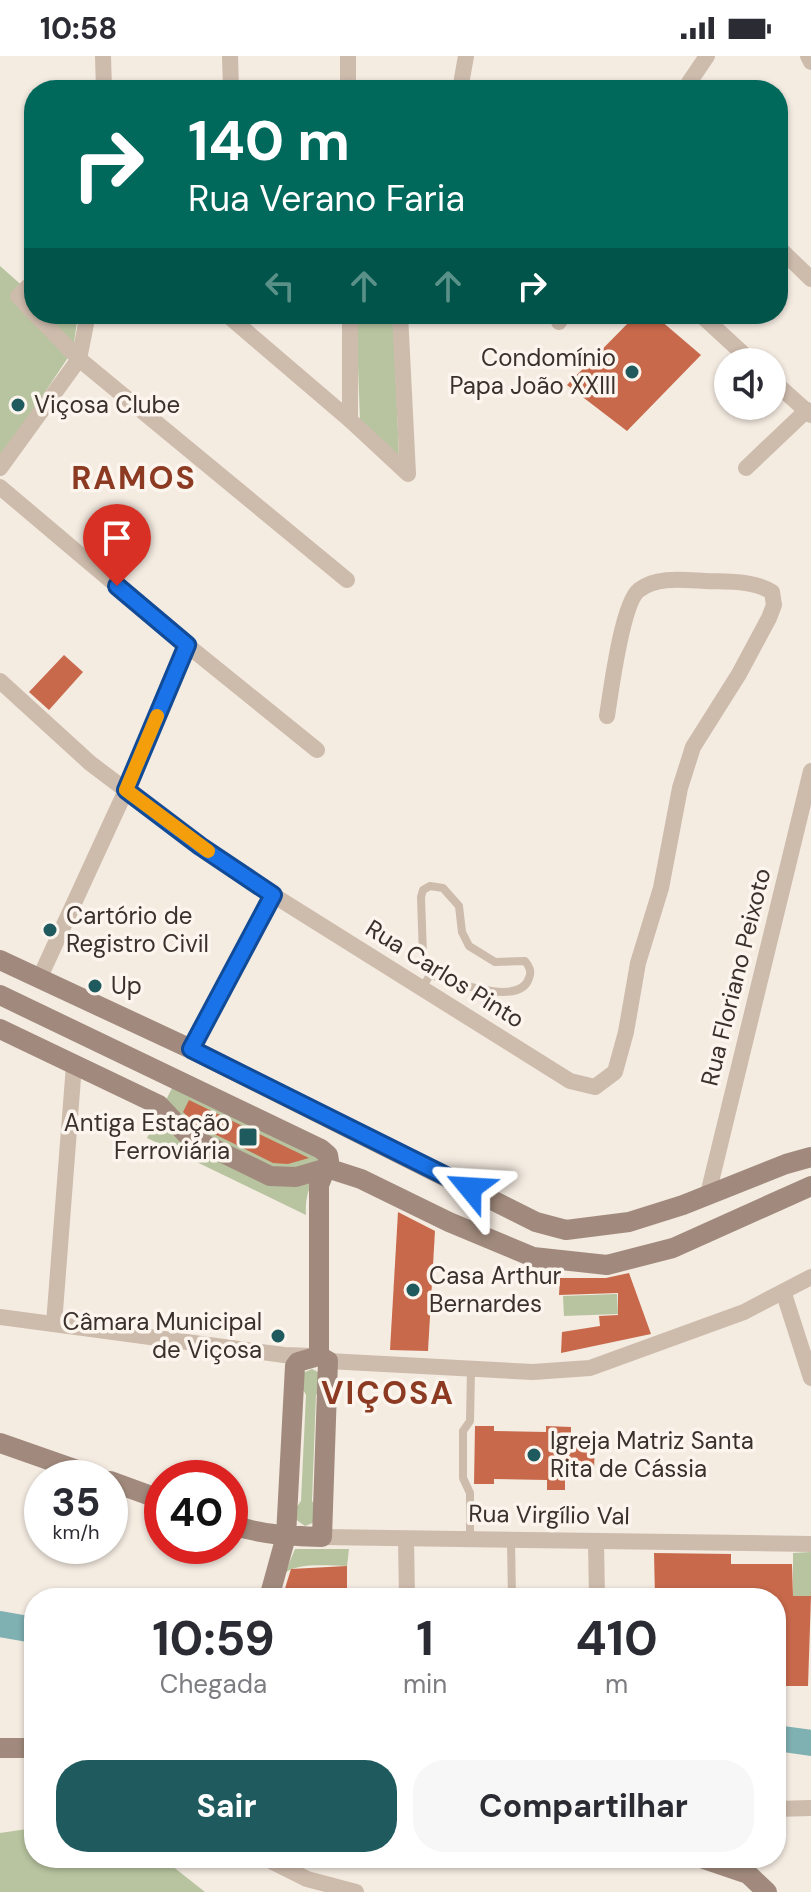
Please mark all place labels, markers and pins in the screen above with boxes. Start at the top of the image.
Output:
place label: Condomínio Papa João XXIII [449,342,616,401]
marker: Condomínio Papa João XXIII [623,363,641,381]
place label: Viçosa Clube [34,389,180,420]
marker: Viçosa Clube [9,396,27,414]
pin [83,504,151,586]
place label: Cartório de Registro Civil [66,900,209,959]
marker: Cartório de Registro Civil [41,921,59,939]
place label: Up [111,970,142,1001]
marker: Up [86,977,104,995]
place label: Antiga Estação Ferroviária [64,1107,230,1166]
marker: Antiga Estação Ferroviária [237,1126,259,1148]
place label: Casa Arthur Bernardes [429,1260,562,1319]
marker: Casa Arthur Bernardes [404,1281,422,1299]
place label: Câmara Municipal de Viçosa [63,1306,262,1365]
marker: Câmara Municipal de Viçosa [269,1327,287,1345]
place label: Igreja Matriz Santa Rita de Cássia [550,1425,754,1484]
marker: Igreja Matriz Santa Rita de Cássia [525,1446,543,1464]

